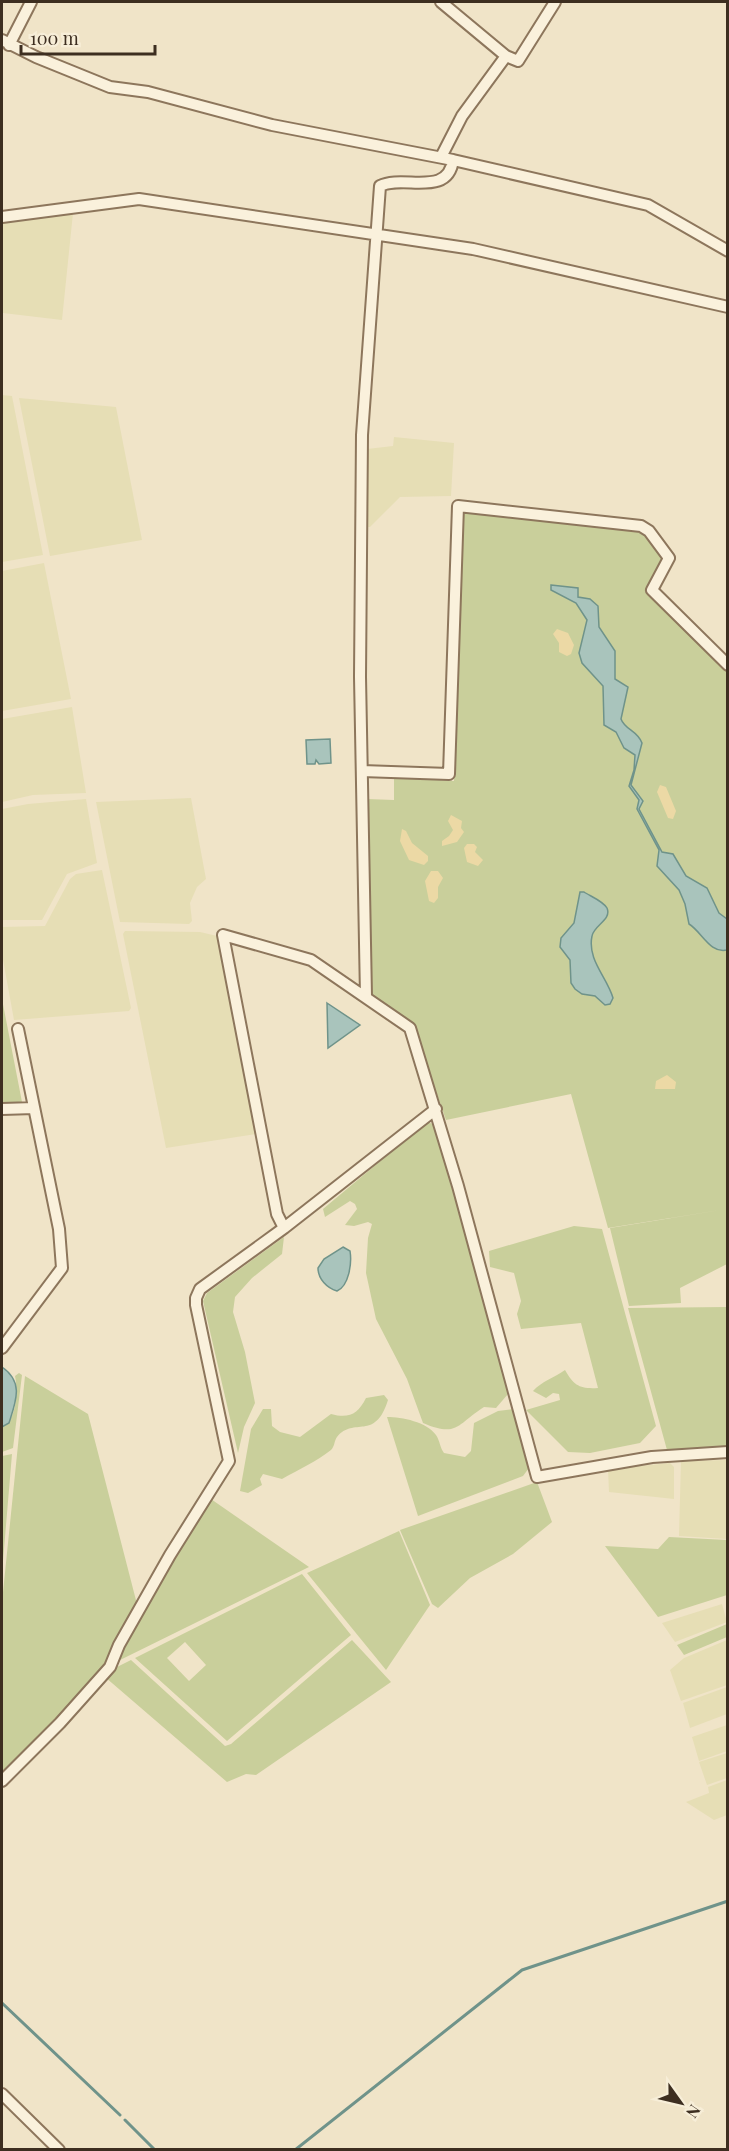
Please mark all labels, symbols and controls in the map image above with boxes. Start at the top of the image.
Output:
scale bar [21,18,154,56]
text: 100 m [30,26,79,50]
north arrow [651,2073,711,2133]
text: N [682,2101,706,2123]

